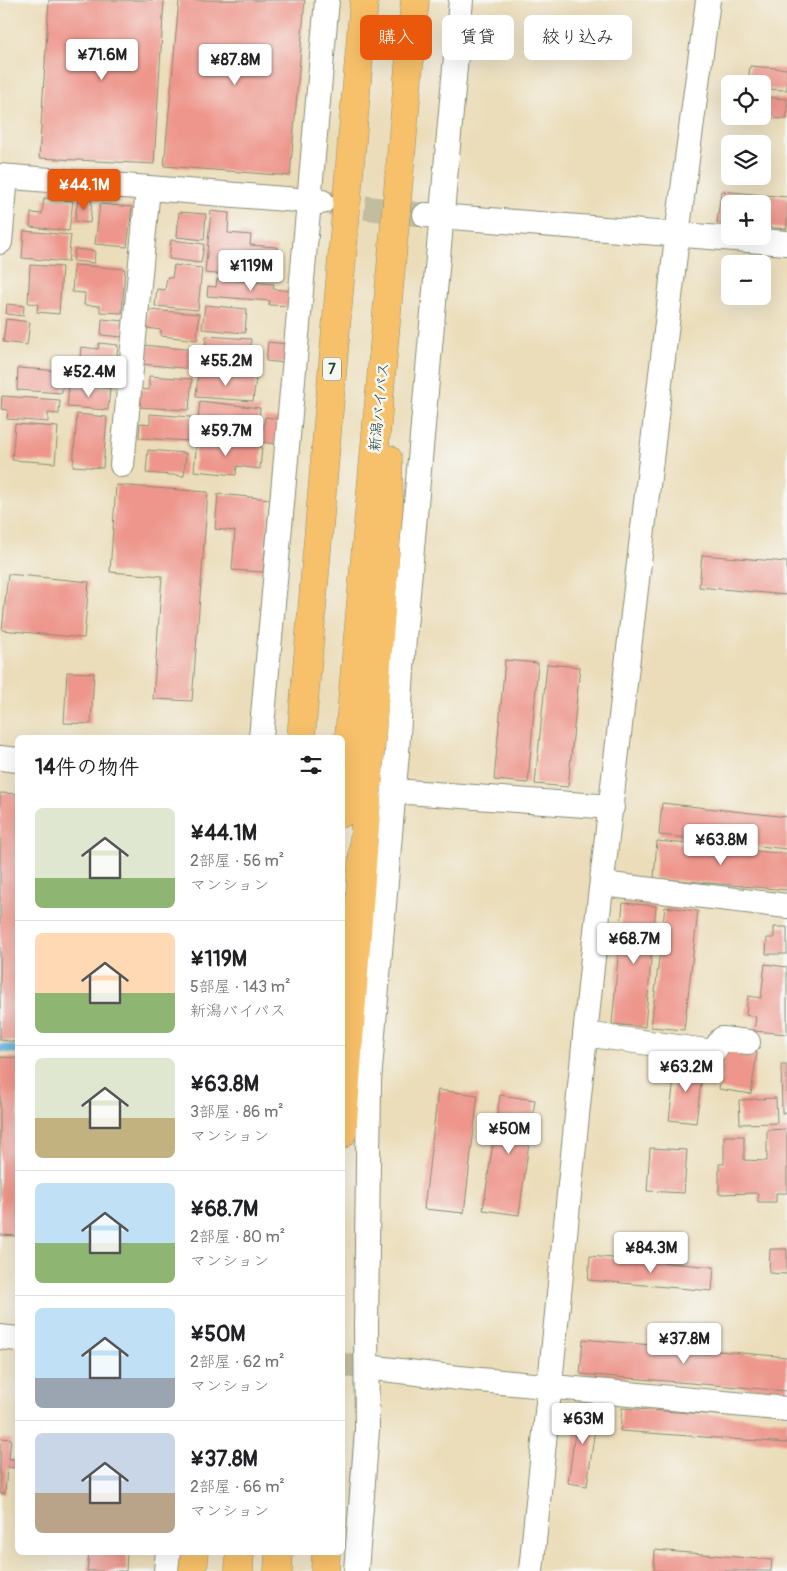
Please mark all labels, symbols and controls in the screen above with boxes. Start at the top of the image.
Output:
chip: 購入 [360,15,432,60]
chip: 賃貸 [442,15,514,60]
chip: 絞り込み [524,15,632,60]
pin: ¥71.6M [61,38,143,81]
pin: ¥87.8M [194,44,276,86]
text: ¥71.6M [77,45,127,65]
text: ¥87.8M [210,50,260,70]
map controls [721,75,771,305]
button: locate [721,75,771,125]
button: layers [721,135,771,185]
pin: ¥44.1M [43,168,125,211]
text: ¥44.1M [59,175,109,195]
button: + [721,195,771,245]
pin: ¥119M [216,250,286,292]
button: − [721,255,771,305]
text: ¥119M [229,256,273,276]
pin: ¥55.2M [185,344,267,387]
text: ¥55.2M [200,351,252,371]
pin: ¥52.4M [48,356,130,398]
road number: 7 [323,358,341,380]
street label: 新潟バイパス [365,361,394,453]
text: ¥52.4M [62,362,116,382]
pin: ¥59.7M [185,414,267,457]
text: ¥59.7M [200,421,252,441]
icon: filters [297,751,325,779]
text: 14件の物件 [35,754,139,781]
text: ¥44.1M [190,820,257,847]
pin: ¥63.8M [680,824,762,866]
icon: home [75,828,135,888]
text: ¥63.8M [695,830,747,850]
text: 2部屋 · 56 m² [190,851,284,871]
text: マンション [190,875,269,895]
pin: ¥68.7M [593,922,675,965]
text: ¥68.7M [608,929,660,949]
text: ¥119M [190,946,247,973]
icon: home [75,953,135,1013]
text: 5部屋 · 143 m² [190,977,290,997]
text: 新潟バイパス [190,1001,286,1021]
pin: ¥63.2M [645,1050,727,1093]
text: ¥63.2M [659,1057,713,1077]
text: ¥63.8M [190,1071,259,1098]
icon: home [75,1078,135,1138]
text: 3部屋 · 86 m² [190,1102,284,1122]
pin: ¥50M [479,1112,539,1155]
text: ¥50M [488,1119,530,1139]
text: マンション [190,1126,269,1146]
text: ¥68.7M [190,1196,258,1223]
icon: home [75,1203,135,1263]
text: 2部屋 · 80 m² [190,1227,285,1247]
pin: ¥84.3M [610,1232,692,1274]
text: ¥84.3M [625,1238,677,1258]
text: マンション [190,1251,269,1271]
text: ¥50M [190,1321,245,1348]
pin: ¥37.8M [643,1322,725,1365]
icon: home [75,1328,135,1388]
text: ¥37.8M [658,1329,710,1349]
text: 2部屋 · 62 m² [190,1352,284,1372]
text: マンション [190,1376,269,1396]
pin: ¥63M [553,1402,613,1445]
text: ¥63M [563,1409,603,1429]
text: ¥37.8M [190,1446,258,1473]
icon: home [75,1453,135,1513]
text: 2部屋 · 66 m² [190,1477,285,1497]
text: マンション [190,1501,269,1521]

